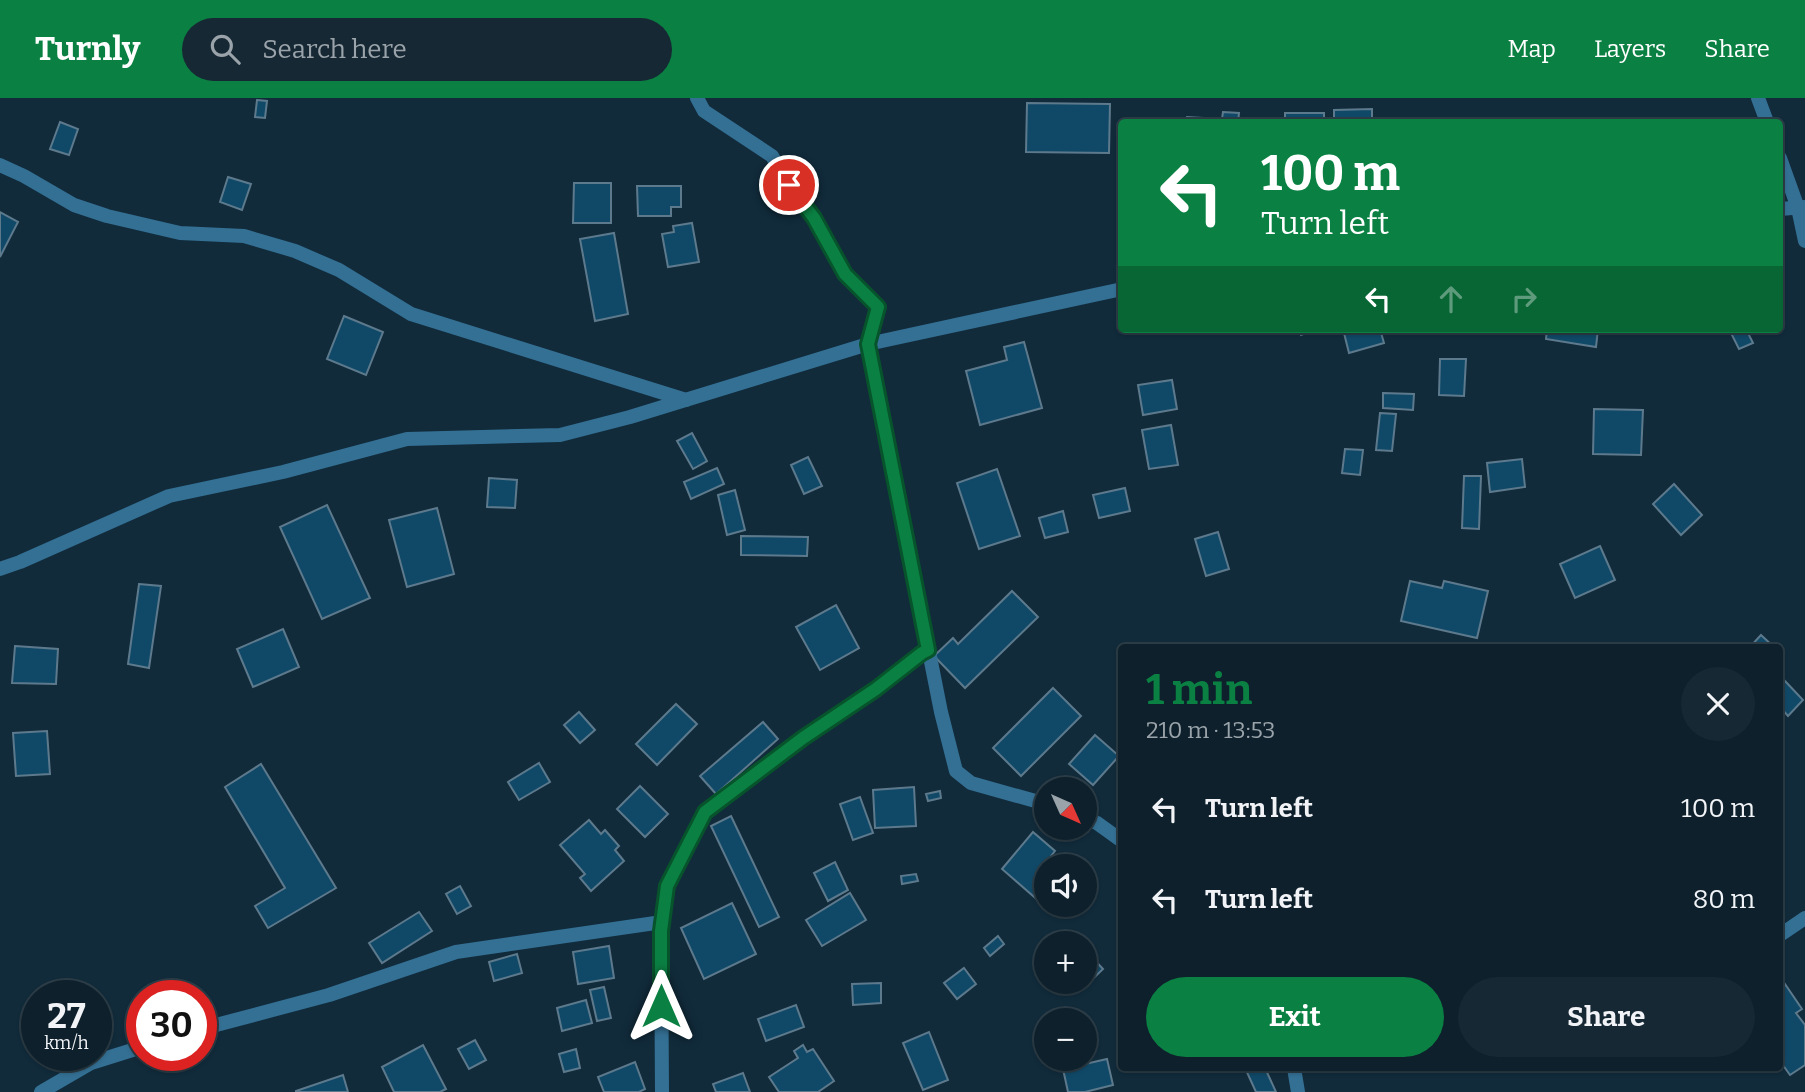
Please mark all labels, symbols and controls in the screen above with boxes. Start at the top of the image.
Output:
search box [182,18,672,81]
text: Turnly [35,29,140,69]
icon: search [206,30,244,68]
text: Search here [262,34,407,65]
text: Map [1508,35,1556,63]
text: Layers [1594,35,1666,63]
text: Share [1704,35,1770,63]
text: 100 m [1261,144,1400,203]
icon: left [1146,147,1237,238]
pin [759,155,819,215]
icon: arrive [770,166,808,204]
text: Turn left [1261,204,1389,242]
icon: left [1359,280,1397,318]
icon: ahead [1432,280,1470,318]
icon: right [1505,280,1543,318]
text: 1 min [1146,665,1252,715]
button: close [1681,667,1755,741]
text: 210 m · 13:53 [1146,716,1275,744]
north arrow [1034,777,1097,840]
map controls [1034,777,1097,1071]
icon: left [1146,790,1184,828]
text: Turn left [1205,793,1313,824]
text: 100 m [1681,793,1755,824]
button: sound [1034,854,1097,917]
icon: left [1146,881,1184,919]
text: Turn left [1205,884,1313,915]
text: 80 m [1693,884,1755,915]
button: + [1034,931,1097,994]
position arrow [624,969,698,1043]
button: Exit [1146,977,1444,1057]
button: Share [1458,977,1755,1057]
speed limit sign: 30 [126,980,217,1071]
text: 27 [47,995,86,1037]
button: − [1034,1008,1097,1071]
text: km/h [44,1032,89,1054]

